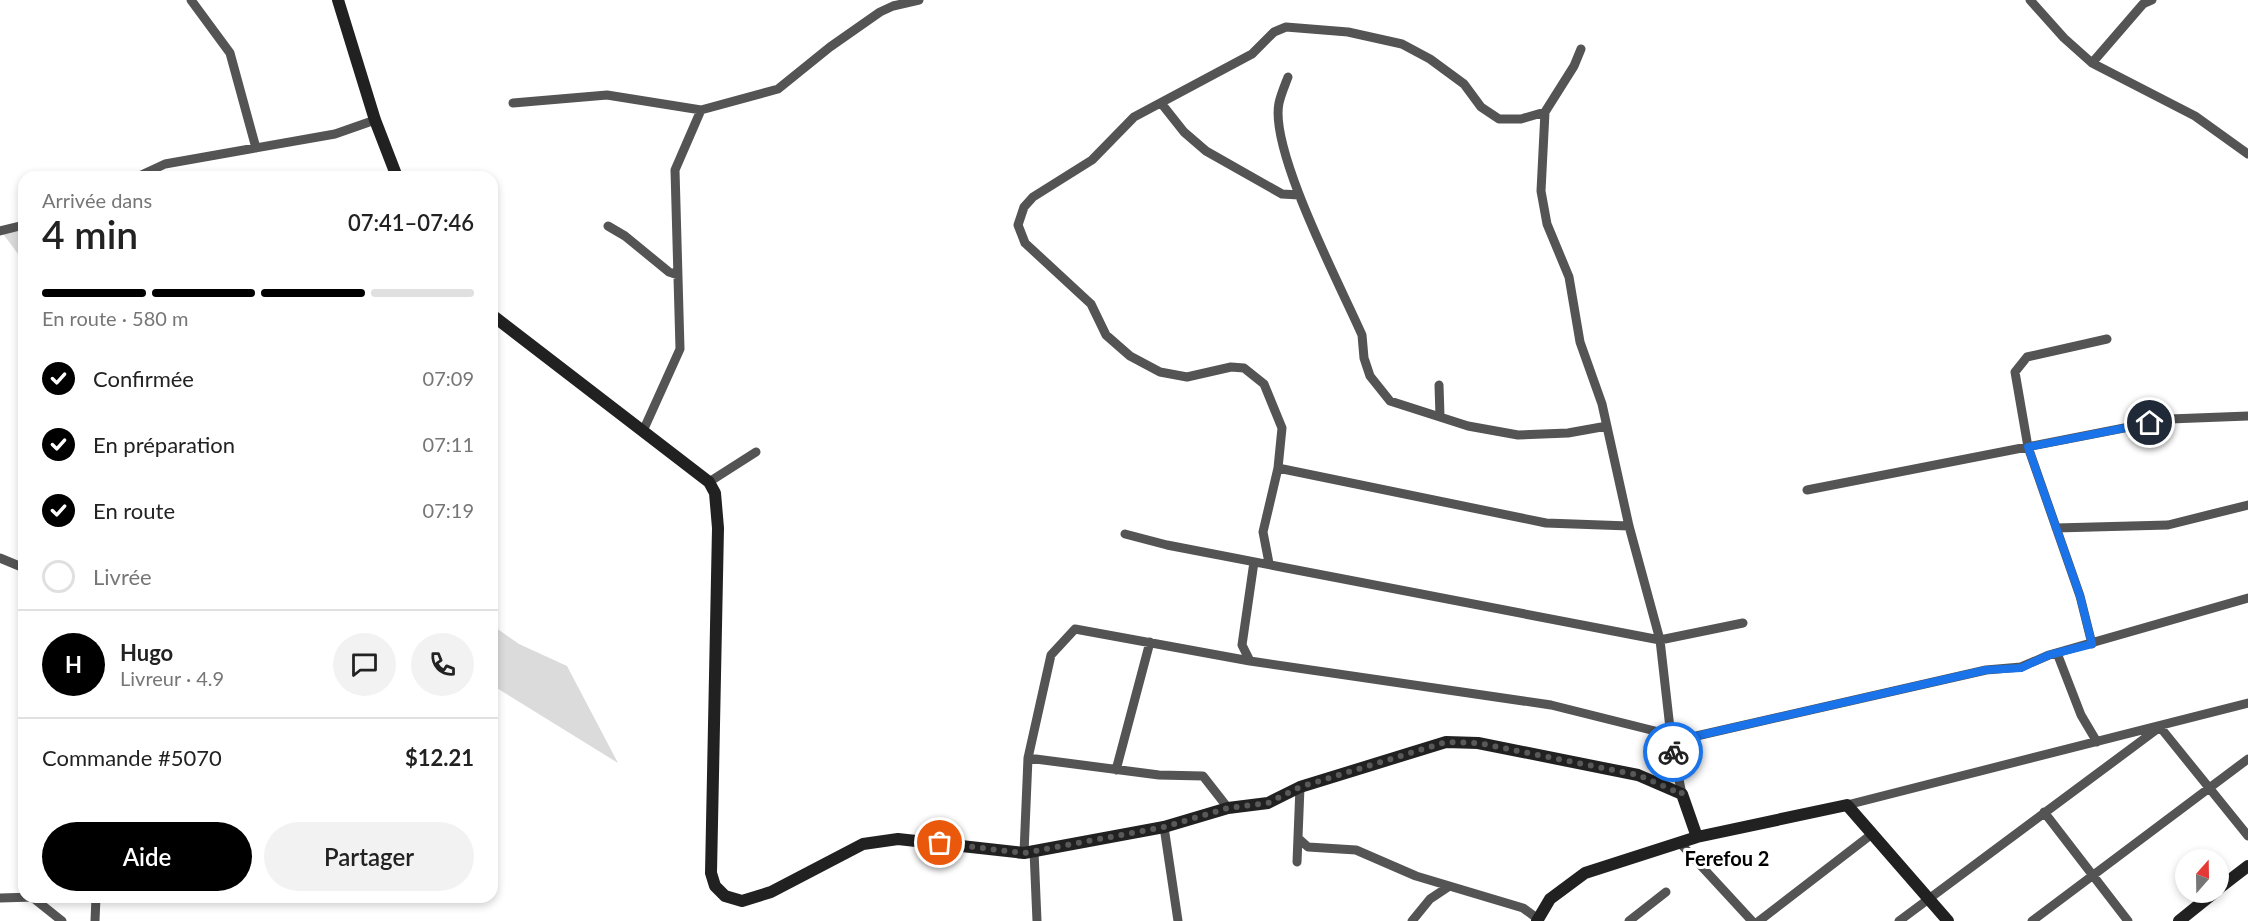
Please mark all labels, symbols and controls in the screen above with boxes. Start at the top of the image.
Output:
text: Arrivée dans [42,188,152,212]
text: 07:41–07:46 [348,209,474,236]
text: 4 min [42,211,138,257]
text: En route · 580 m [42,306,188,330]
icon: check [42,362,75,395]
text: Confirmée [93,365,194,392]
text: 07:09 [423,366,474,390]
pin [2124,397,2175,448]
icon: home [2133,406,2166,439]
icon: check [42,428,75,461]
text: En préparation [93,431,235,458]
text: 07:11 [423,432,474,456]
icon: check [42,494,75,527]
text: En route [93,497,175,524]
text: 07:19 [423,498,474,522]
text: Livrée [93,563,152,590]
button: chat [333,633,396,696]
button: phone [411,633,474,696]
text: Hugo [120,639,173,666]
text: H [65,651,82,678]
text: Livreur · 4.9 [120,666,224,690]
courier [1643,722,1703,782]
icon: bike [1657,736,1690,769]
text: Commande #5070 [42,744,222,771]
text: $12.21 [405,744,474,771]
pin [914,817,965,868]
button: Aide [42,822,252,891]
button: Partager [264,822,474,891]
icon: bag [923,826,956,859]
district label: Ferefou 2 [1685,846,1769,870]
north arrow [2175,849,2229,903]
map controls [2175,849,2229,903]

